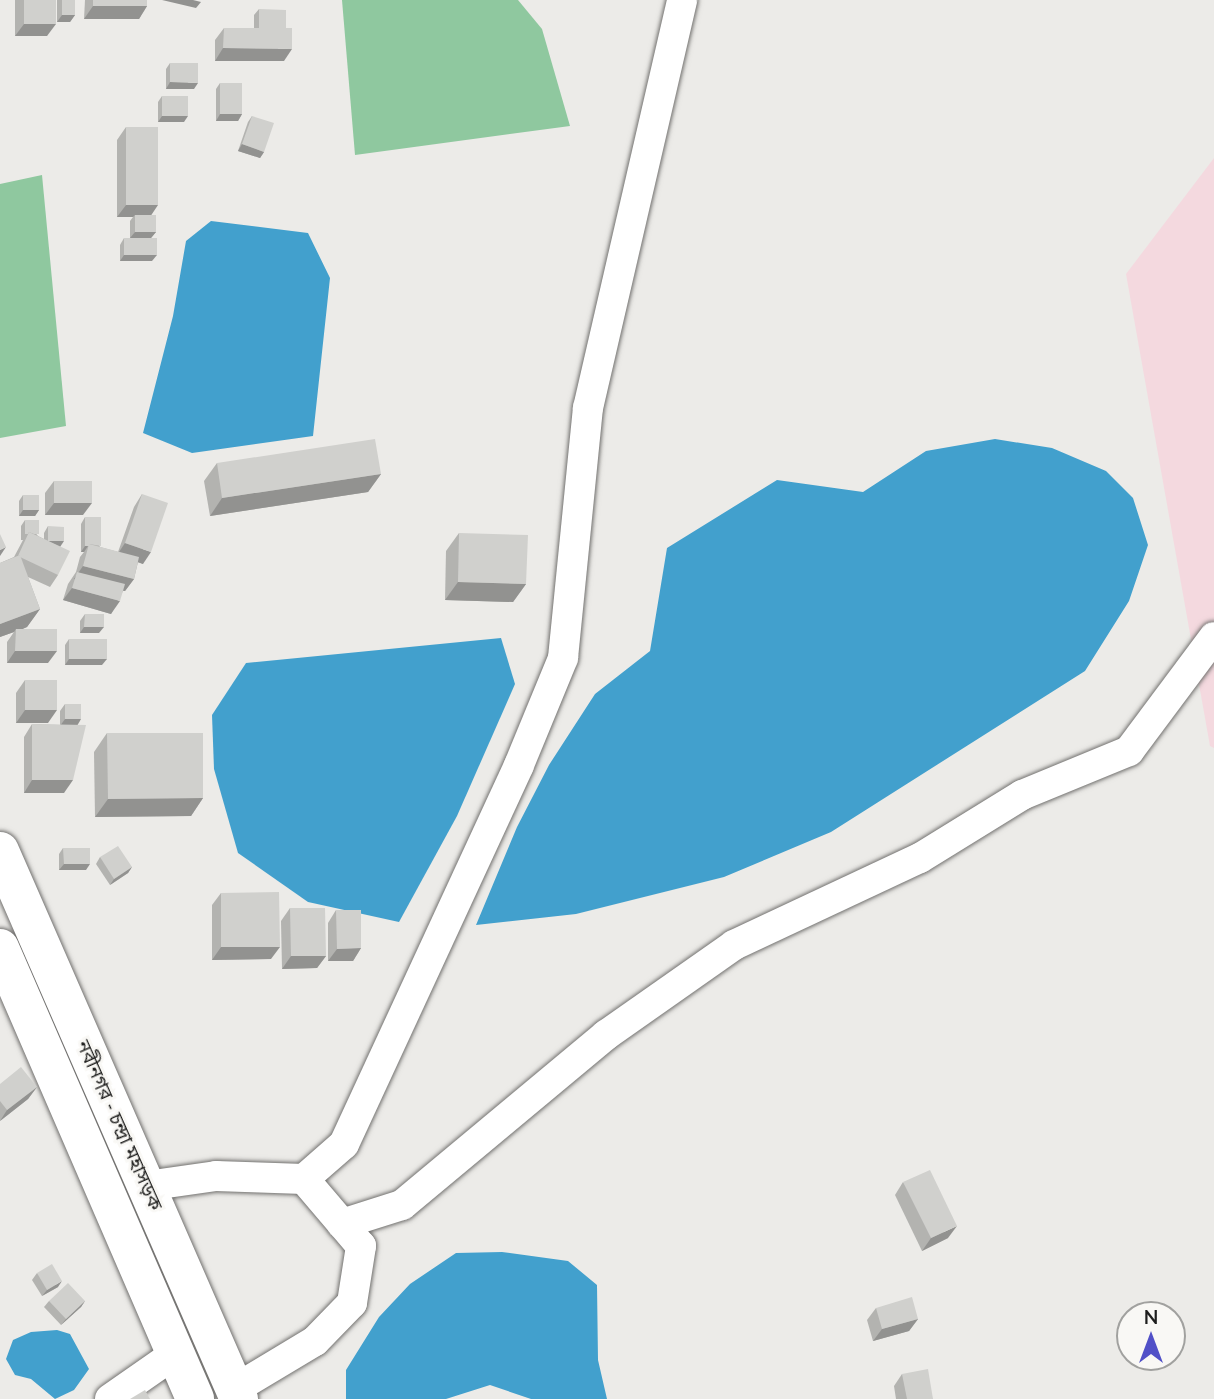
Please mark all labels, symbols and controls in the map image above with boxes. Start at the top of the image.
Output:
street label: নবীনগর - চন্দ্রা মহাসড়ক [72,1036,168,1214]
north arrow [1116,1301,1186,1371]
text: N [1144,1305,1158,1328]

